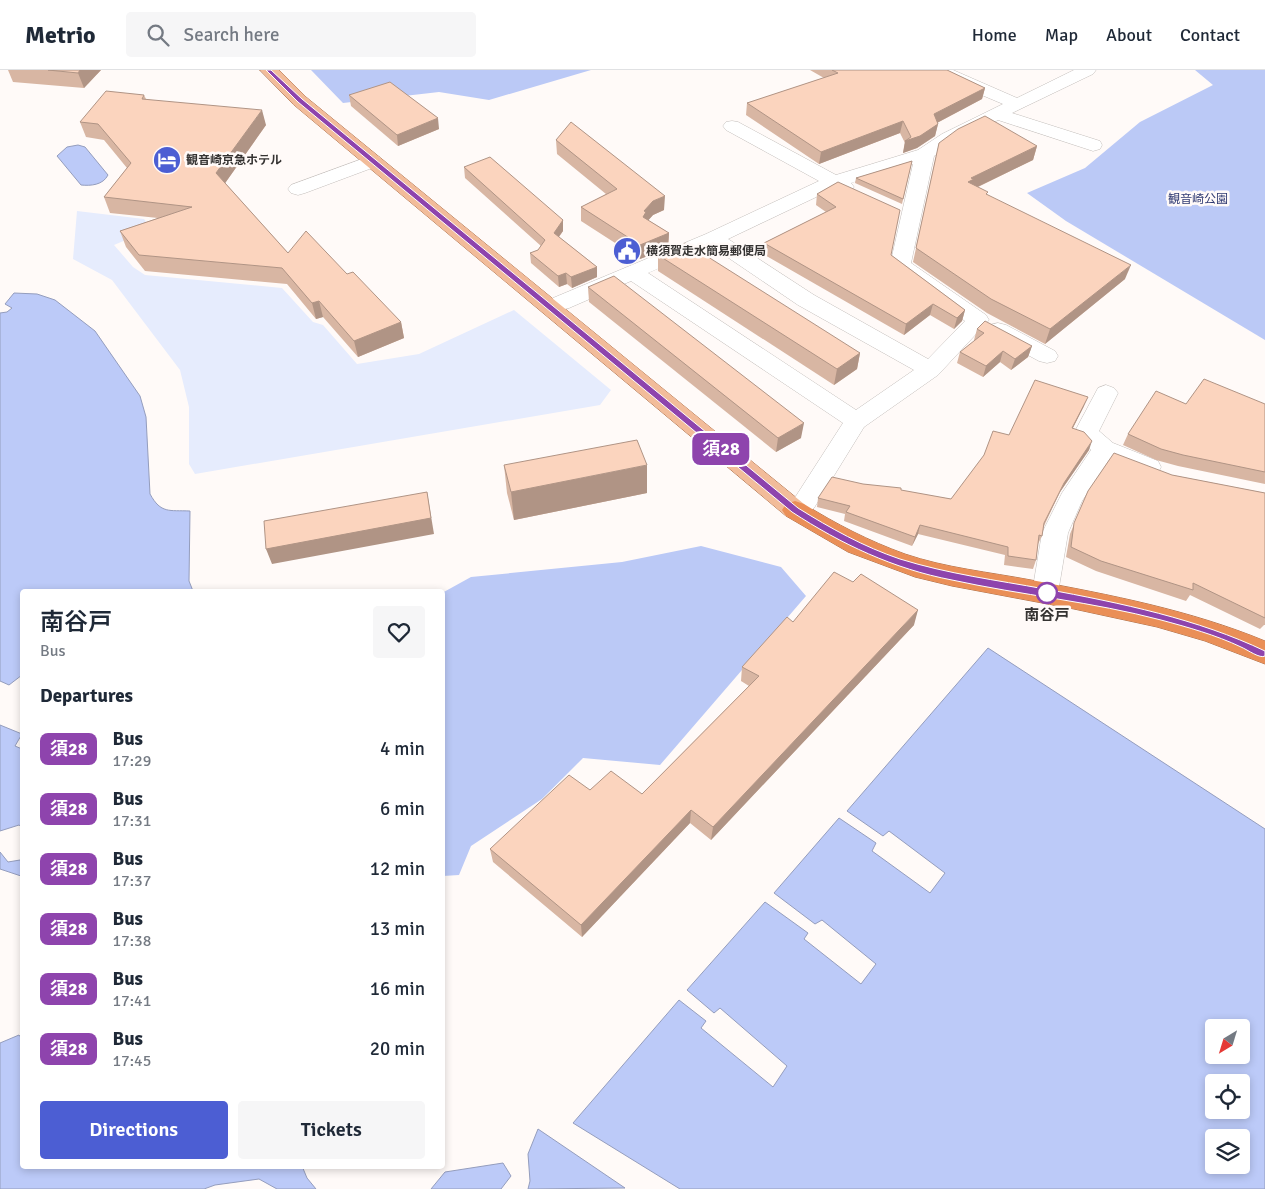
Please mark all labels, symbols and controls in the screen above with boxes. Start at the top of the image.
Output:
search box [126,12,476,57]
text: Metrio [25,20,96,50]
icon: search [144,21,172,49]
text: Search here [184,23,279,47]
text: Home [972,24,1017,46]
text: Map [1045,24,1078,46]
text: About [1106,24,1152,46]
text: Contact [1180,24,1240,46]
hotel icon: 観音崎京急ホテル [152,145,182,175]
place label: 観音崎京急ホテル [186,153,282,168]
park label: 観音崎公園 [1168,192,1228,207]
public building icon: 横須賀走水簡易郵便局 [612,236,642,266]
place label: 横須賀走水簡易郵便局 [646,244,766,259]
line badge: 須28 [692,433,750,465]
text: 須28 [702,438,740,460]
marker: 南谷戸 [1036,582,1058,604]
button: heart [373,606,425,658]
place label: 南谷戸 [1024,606,1070,624]
text: 南谷戸 [40,607,112,637]
text: Bus [40,641,65,661]
text: Departures [40,684,133,708]
text: Bus [112,727,143,751]
text: 4 min [380,737,425,761]
text: 須28 [50,738,87,760]
text: 17:29 [112,751,151,771]
text: Bus [112,787,143,811]
text: 6 min [380,797,425,821]
text: 須28 [50,798,87,820]
text: 17:31 [112,811,151,831]
text: Bus [112,847,143,871]
text: 12 min [370,857,425,881]
text: 須28 [50,858,87,880]
text: 17:37 [112,871,151,891]
text: Bus [112,907,143,931]
text: 13 min [370,917,425,941]
text: 須28 [50,918,87,940]
text: 17:38 [112,931,151,951]
text: Bus [112,967,143,991]
text: 16 min [370,977,425,1001]
text: 須28 [50,978,87,1000]
text: 17:41 [112,991,151,1011]
north arrow [1205,1019,1250,1064]
map controls [1205,1019,1250,1174]
text: Bus [112,1027,143,1051]
text: 20 min [370,1037,425,1061]
text: 須28 [50,1038,87,1060]
text: 17:45 [112,1051,151,1071]
button: locate [1205,1074,1250,1119]
button: Directions [40,1101,228,1159]
button: Tickets [238,1101,425,1159]
button: layers [1205,1129,1250,1174]

